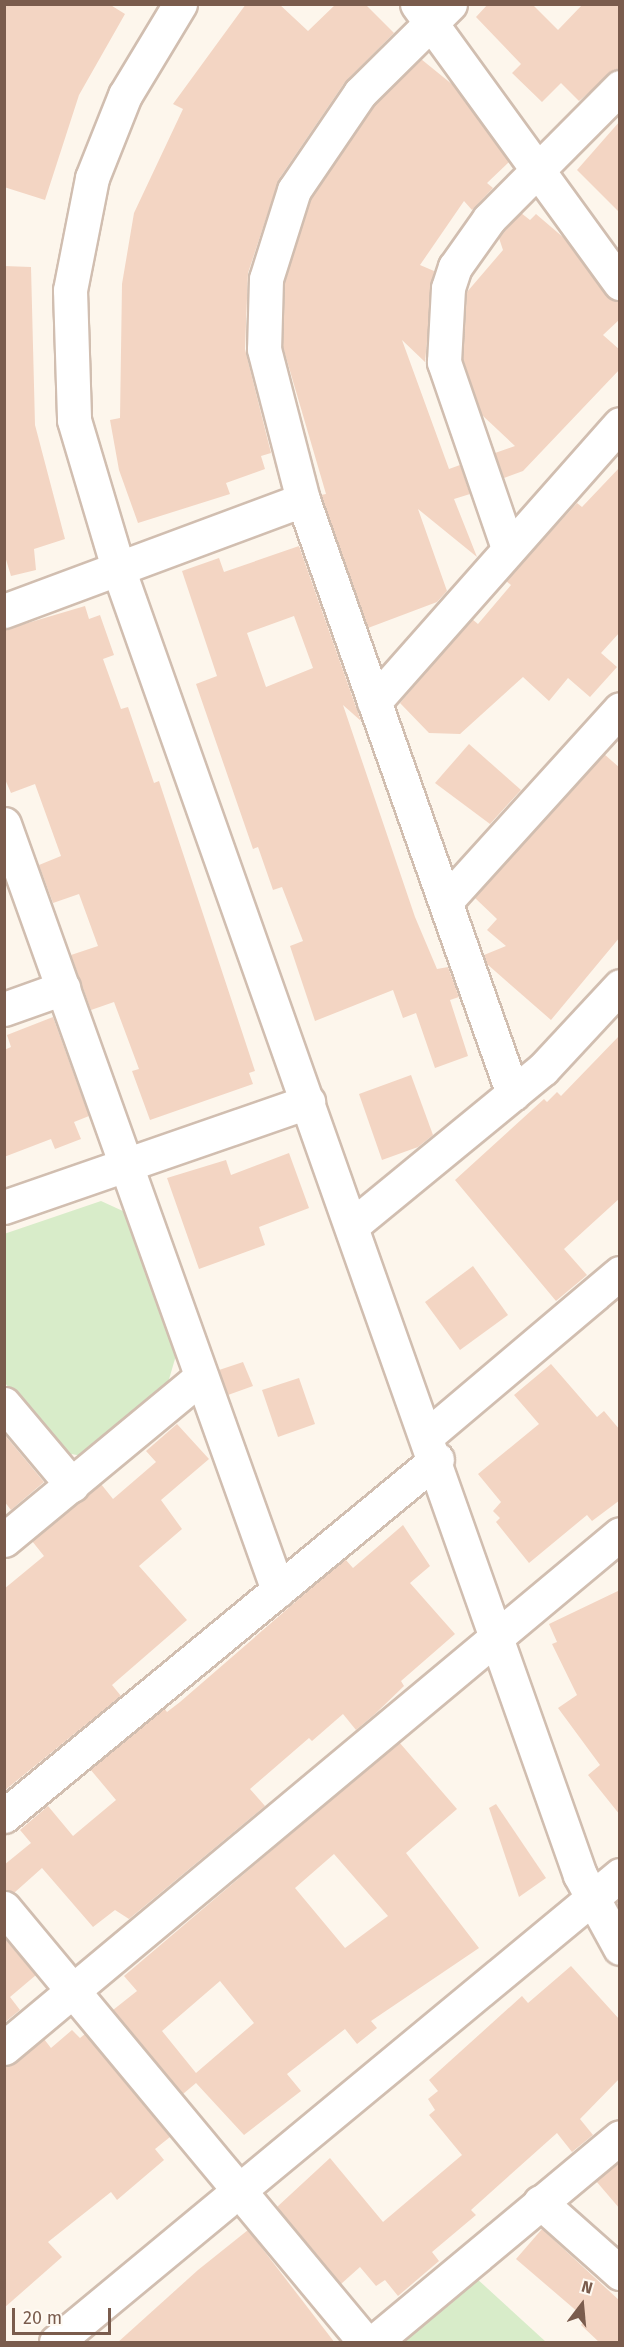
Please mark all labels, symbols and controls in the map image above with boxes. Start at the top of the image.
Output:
north arrow [552,2275,612,2335]
text: N [579,2277,595,2298]
scale bar [15,2296,114,2334]
text: 20 m [23,2307,62,2329]

